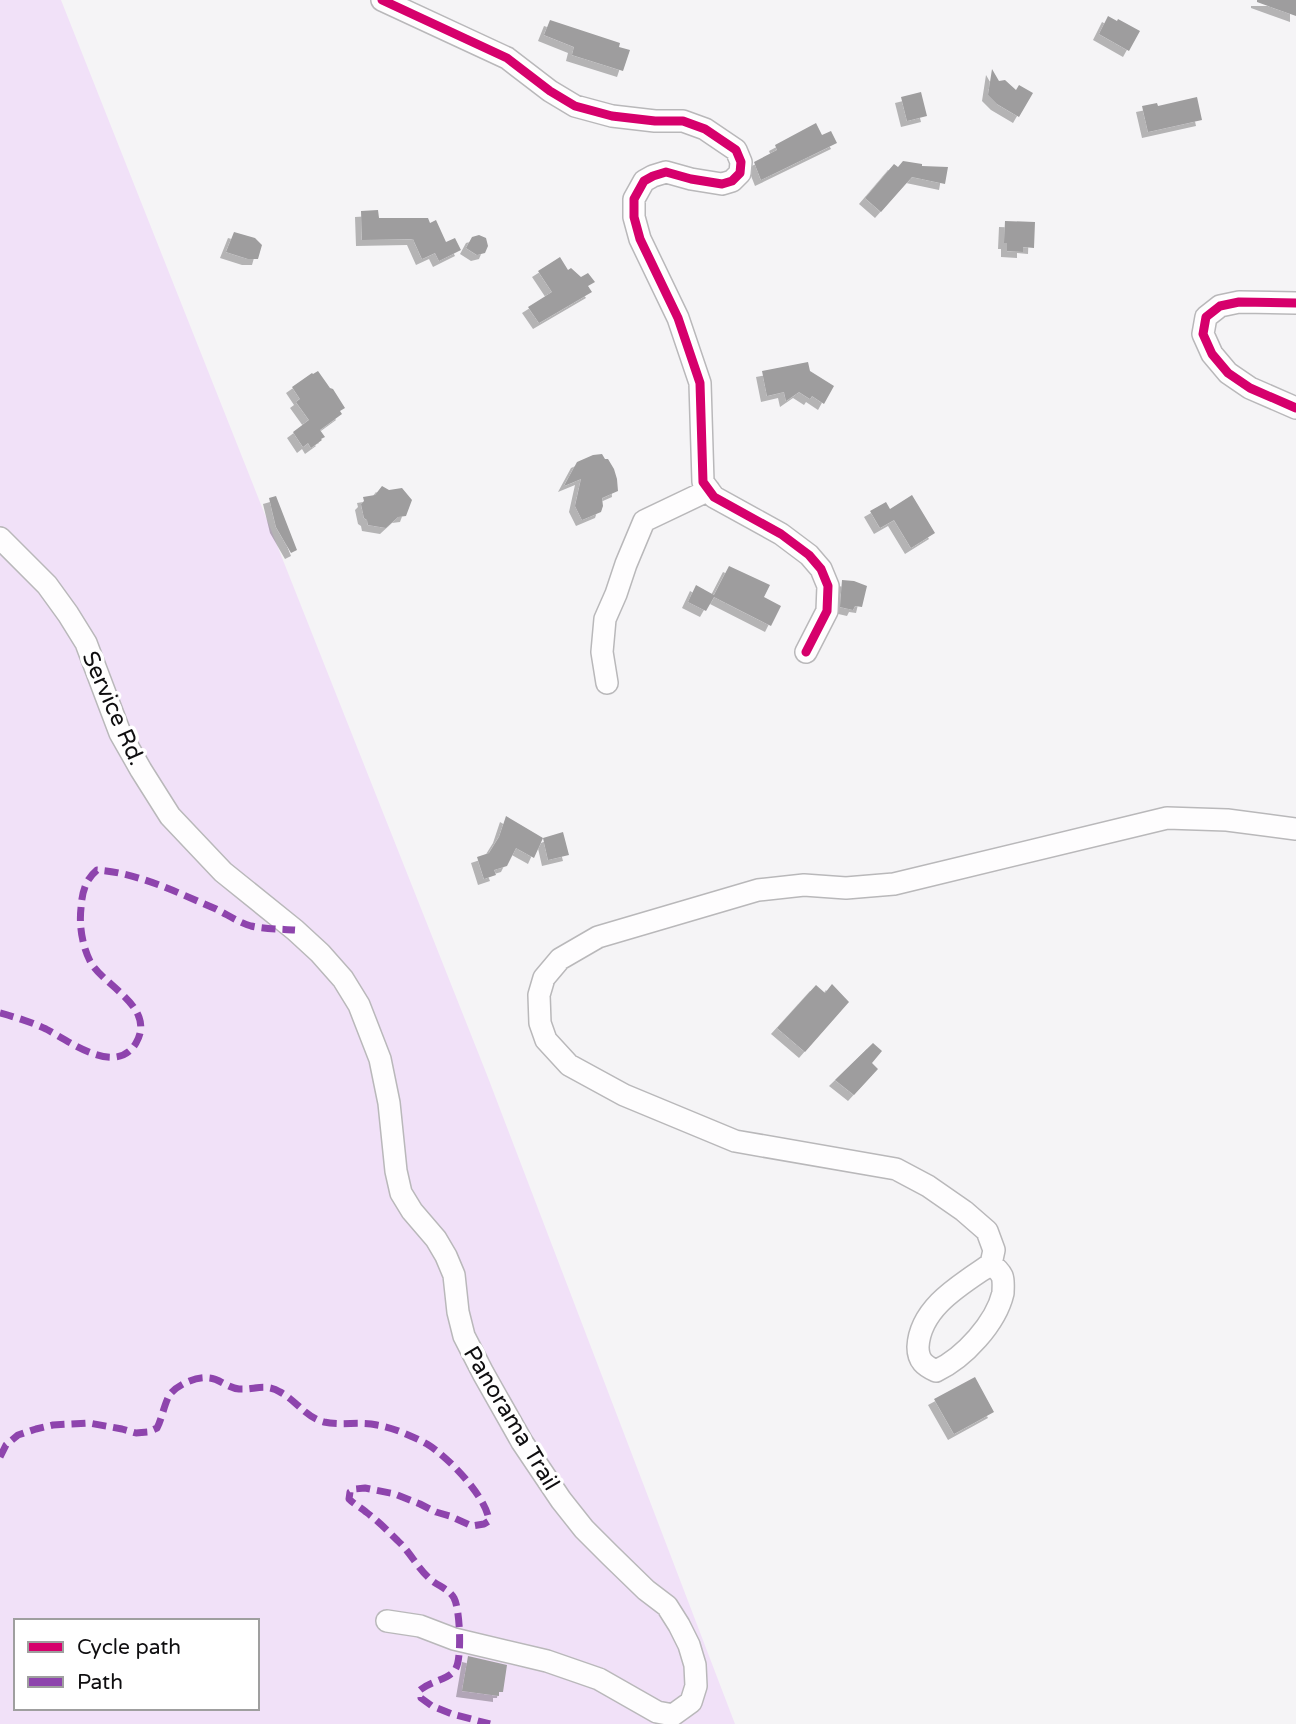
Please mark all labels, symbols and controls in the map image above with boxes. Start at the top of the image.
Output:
street label: Service Rd. [75,647,151,770]
street label: Panorama Trail [457,1341,565,1496]
legend [14,1619,259,1710]
text: Cycle path [77,1635,181,1660]
text: Path [77,1670,123,1695]

